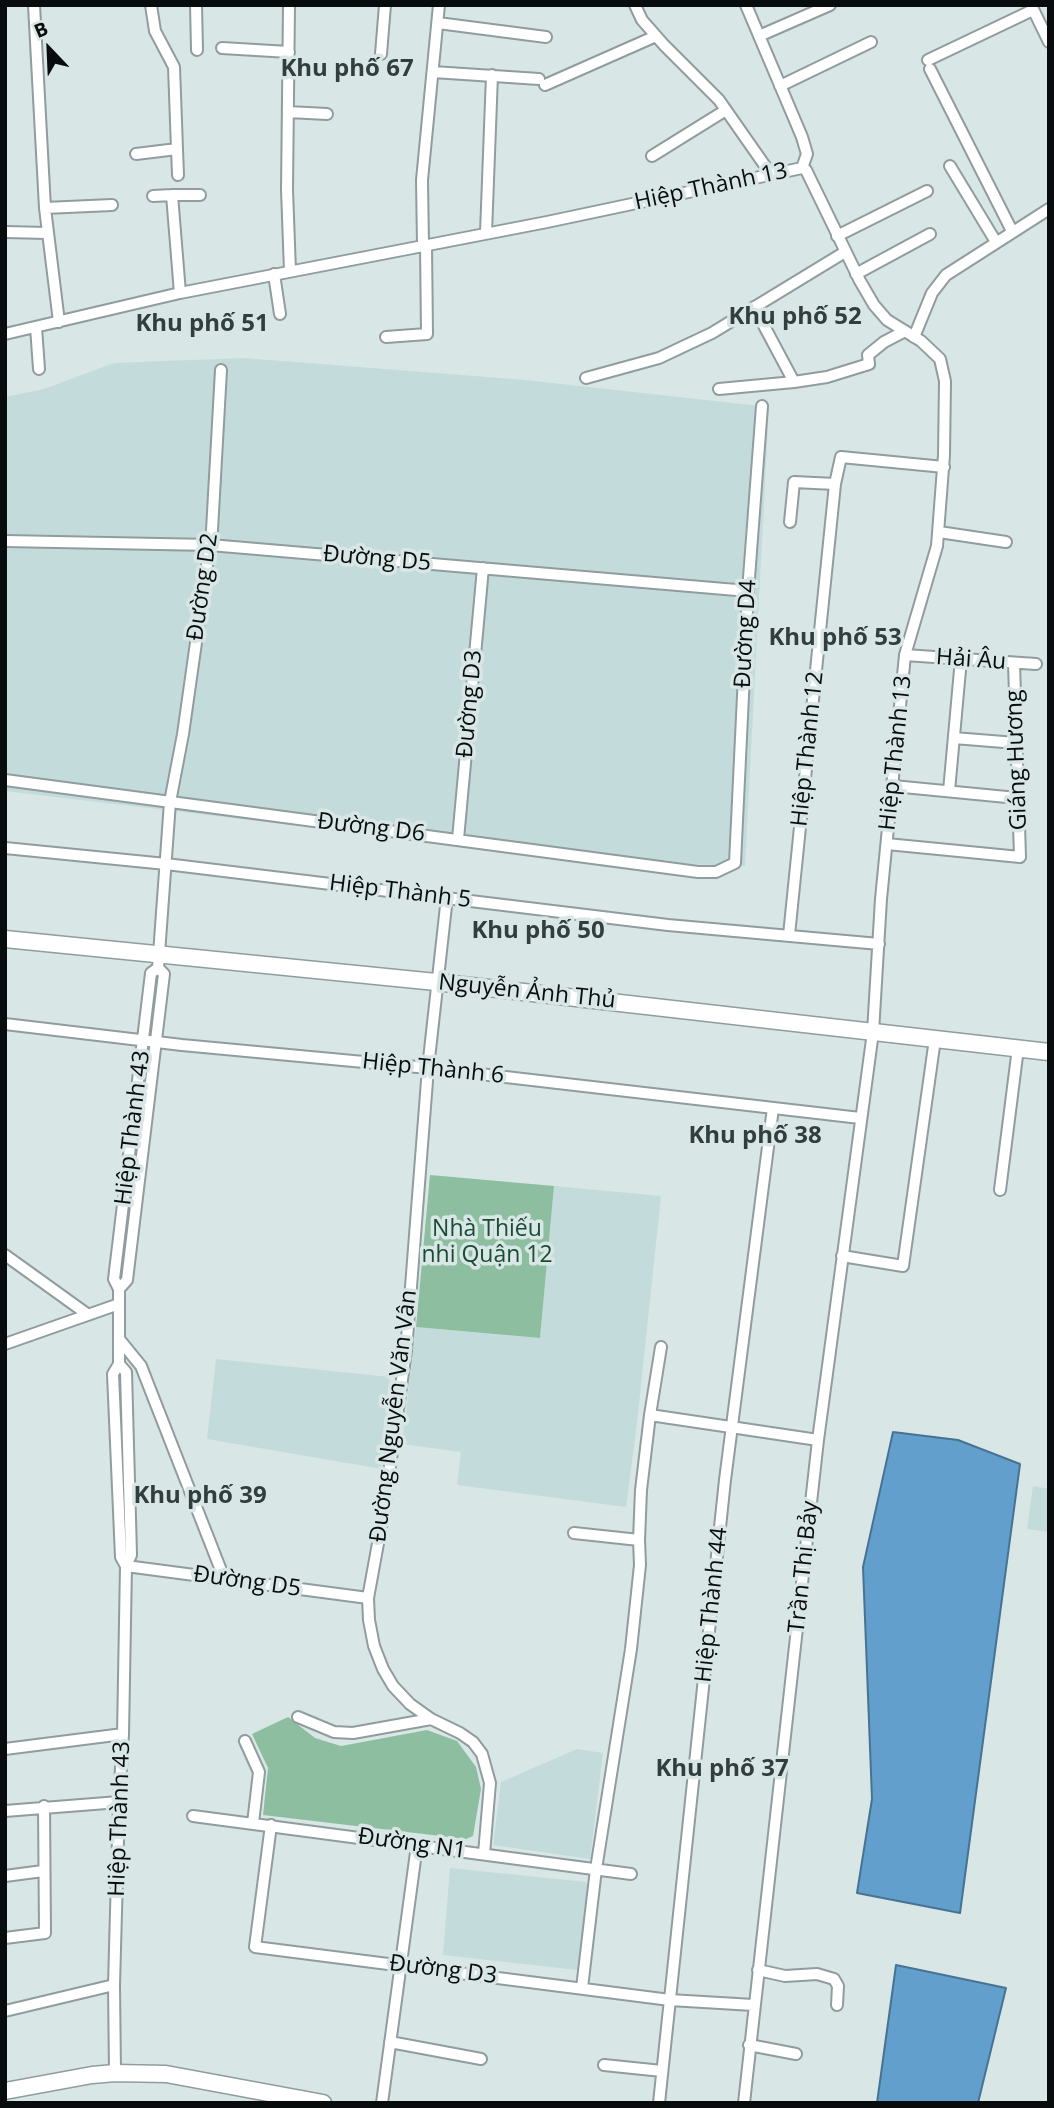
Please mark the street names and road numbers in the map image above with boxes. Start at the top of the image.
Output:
street label: Hiệp Thành 13 [632,157,790,217]
street label: Đường D2 [182,531,224,643]
street label: Đường D5 [322,541,432,577]
street label: Đường D4 [729,579,763,689]
street label: Hải Âu [935,644,1007,676]
street label: Đường D3 [452,649,488,759]
street label: Hiệp Thành 12 [786,670,830,828]
street label: Hiệp Thành 13 [874,674,918,832]
street label: Giáng Hương [1001,689,1033,831]
street label: Đường D6 [316,808,426,848]
street label: Hiệp Thành 5 [328,870,472,914]
street label: Nguyễn Ảnh Thủ [437,969,617,1015]
street label: Hiệp Thành 6 [361,1048,505,1090]
street label: Hiệp Thành 43 [110,1049,156,1207]
street label: Đường Nguyễn Văn Vân [365,1288,423,1544]
street label: Trần Thị Bảy [783,1500,825,1634]
street label: Hiệp Thành 44 [690,1526,734,1684]
street label: Đường D5 [191,1561,303,1603]
street label: Hiệp Thành 43 [103,1741,137,1897]
street label: Đường N1 [356,1823,468,1865]
street label: Đường D3 [388,1950,498,1990]

